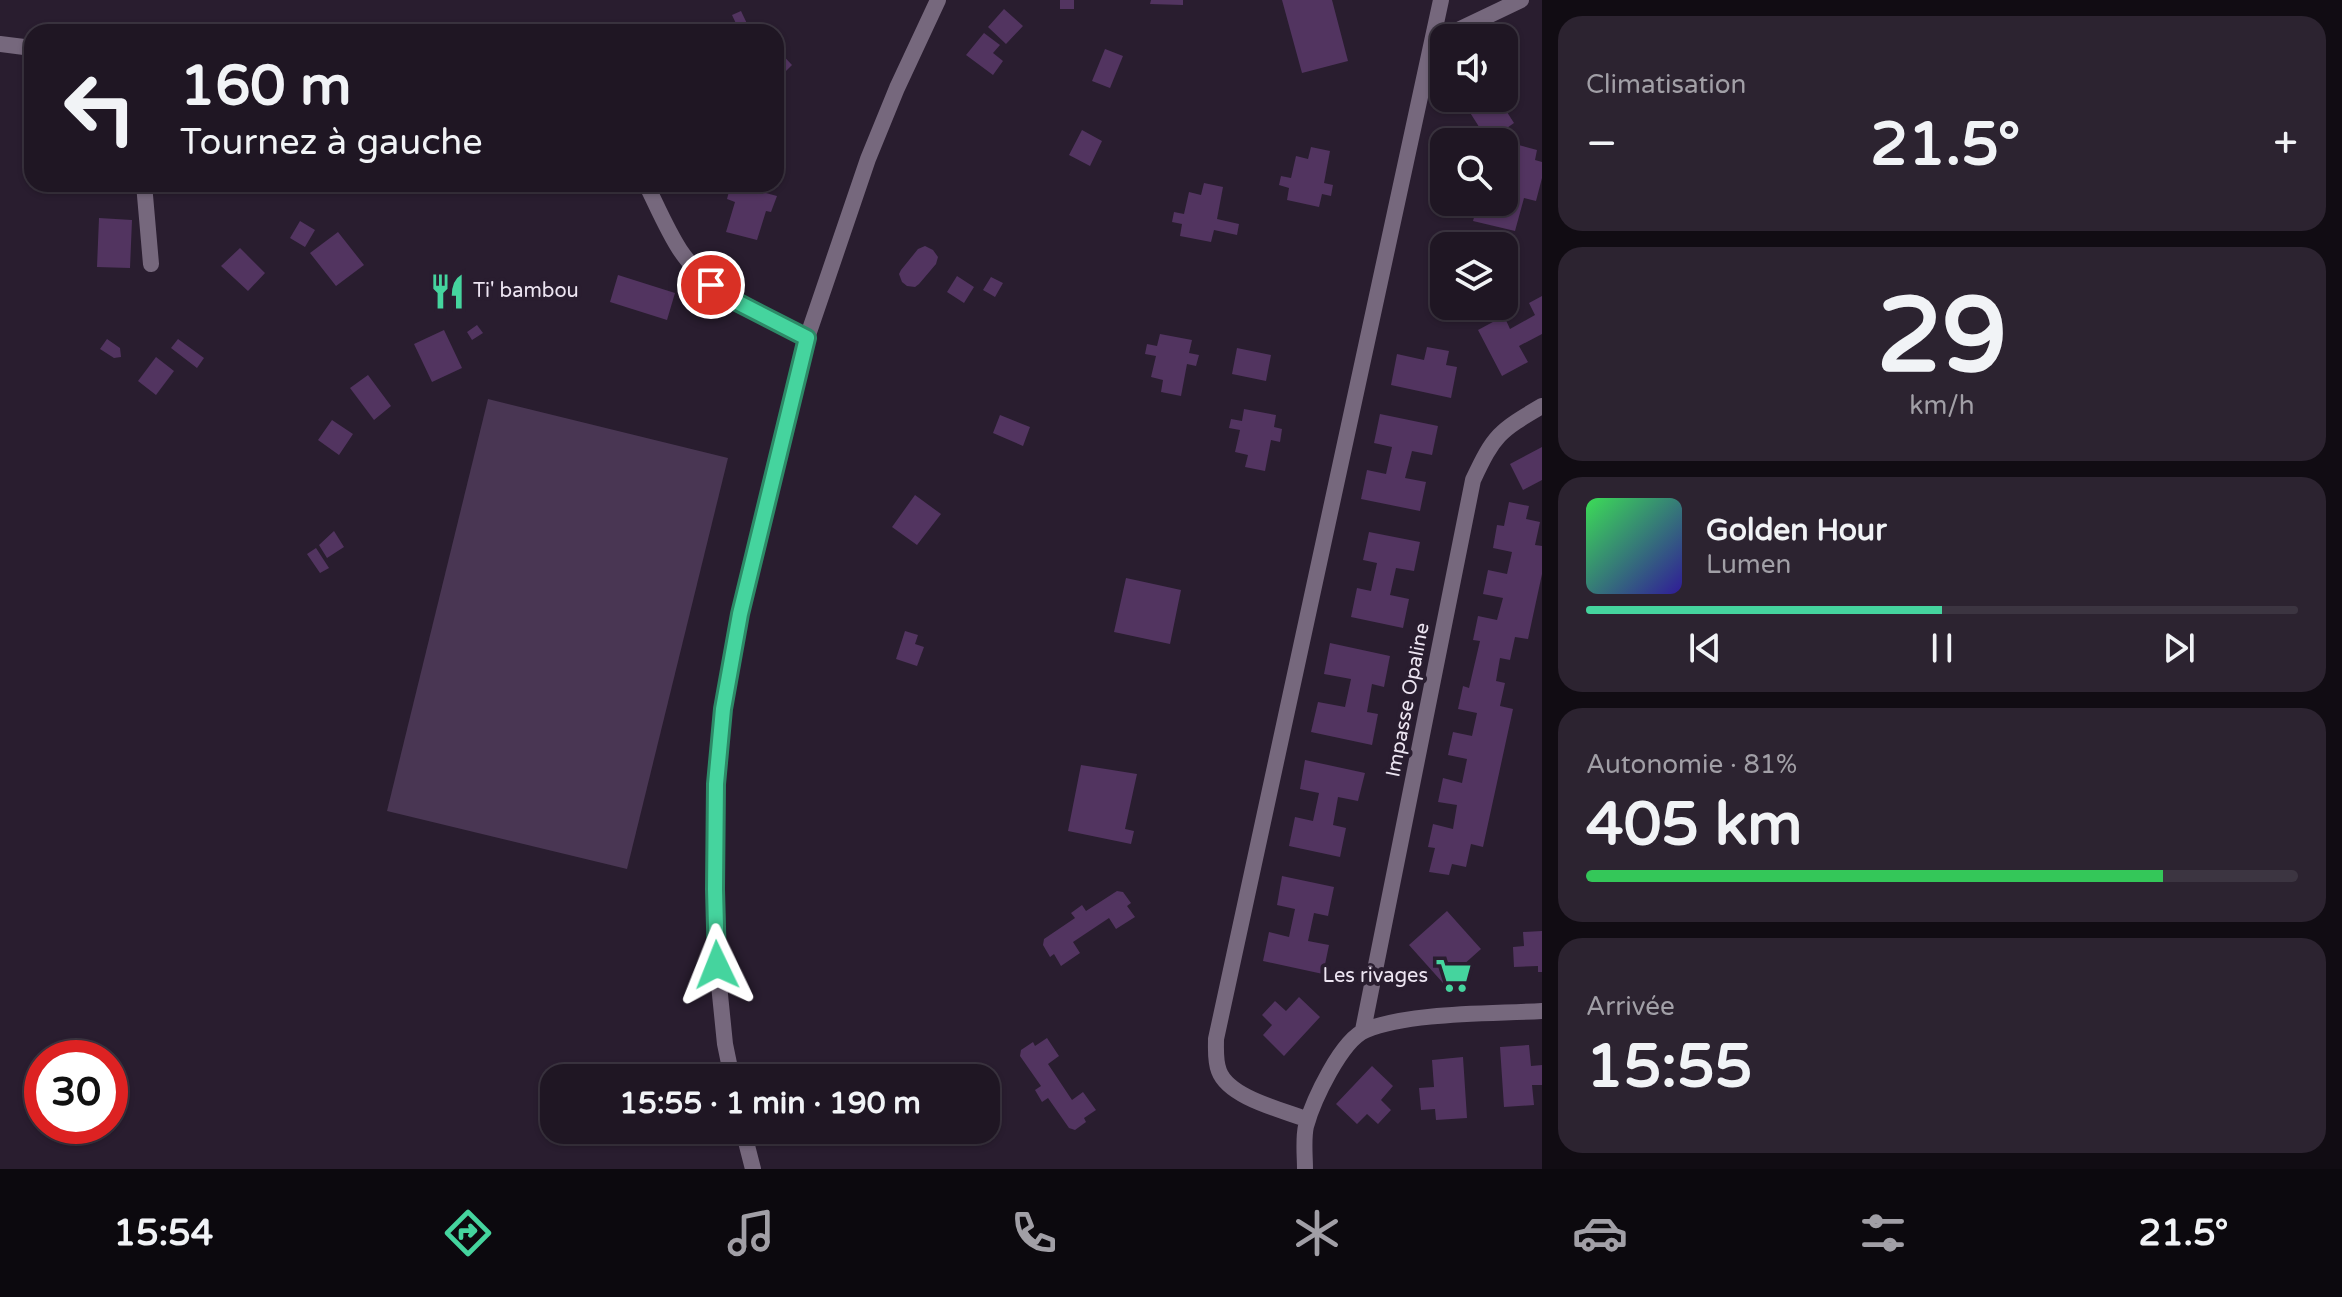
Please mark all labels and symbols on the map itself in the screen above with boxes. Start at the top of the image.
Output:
pin [677,251,745,319]
restaurant icon: Ti' bambou [428,272,466,310]
place label: Ti' bambou [473,279,579,303]
street label: Impasse Opaline [1381,621,1435,779]
position arrow [675,923,759,1007]
supermarket icon: Les rivages [1435,957,1473,995]
place label: Les rivages [1322,964,1428,988]
speed limit sign: 30 [24,1040,128,1144]

